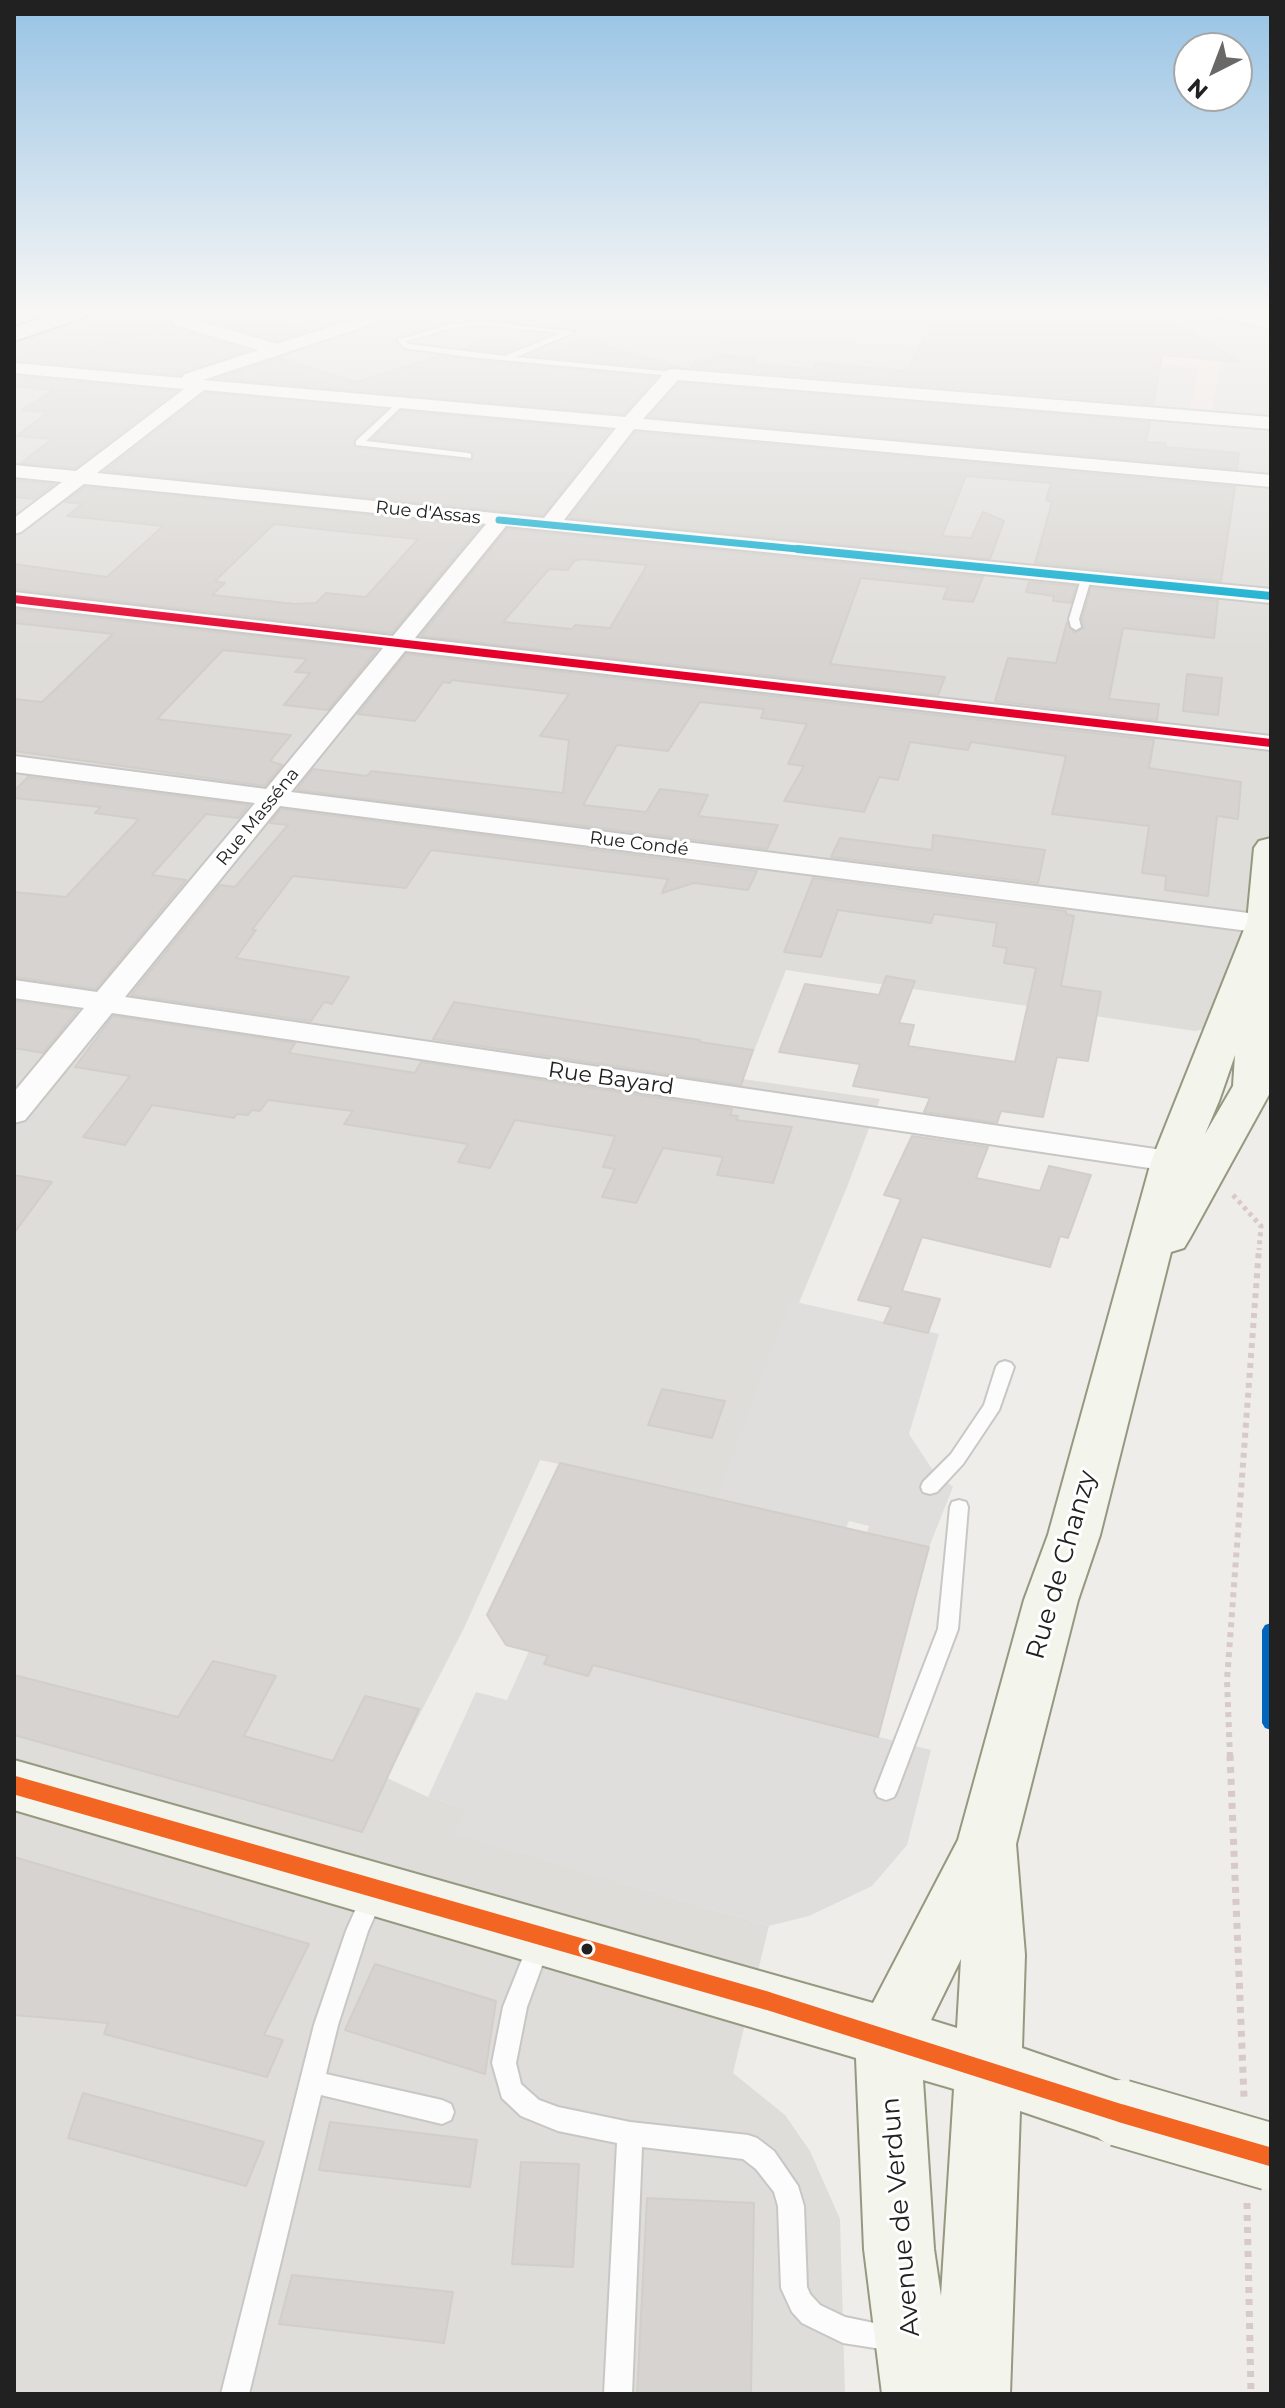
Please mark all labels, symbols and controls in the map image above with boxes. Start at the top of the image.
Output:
north arrow [1173,32,1253,112]
text: N [1182,73,1214,105]
street label: Rue d'Assas [374,497,482,529]
street label: Rue Masséna [212,764,304,870]
street label: Rue Condé [588,827,690,861]
street label: Rue Bayard [546,1057,676,1101]
street label: Rue de Chanzy [1020,1467,1104,1663]
unlabelled marker [579,1941,595,1957]
street label: Avenue de Verdun [875,2096,927,2338]

